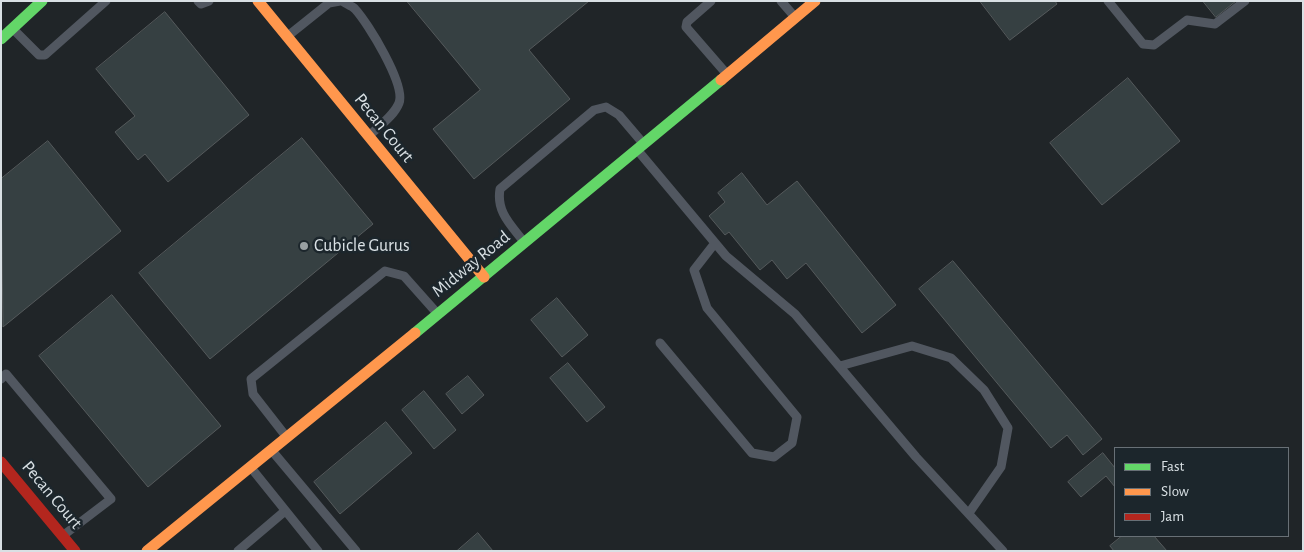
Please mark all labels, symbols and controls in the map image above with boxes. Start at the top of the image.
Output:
street label: Pecan Court [350,89,418,167]
street label: Midway Road [428,226,514,302]
place label: Cubicle Gurus [314,235,410,257]
marker: Cubicle Gurus [298,240,310,252]
legend [1114,447,1289,537]
street label: Pecan Court [17,456,87,534]
text: Fast [1161,459,1184,474]
text: Slow [1161,484,1189,499]
text: Jam [1161,509,1184,524]

